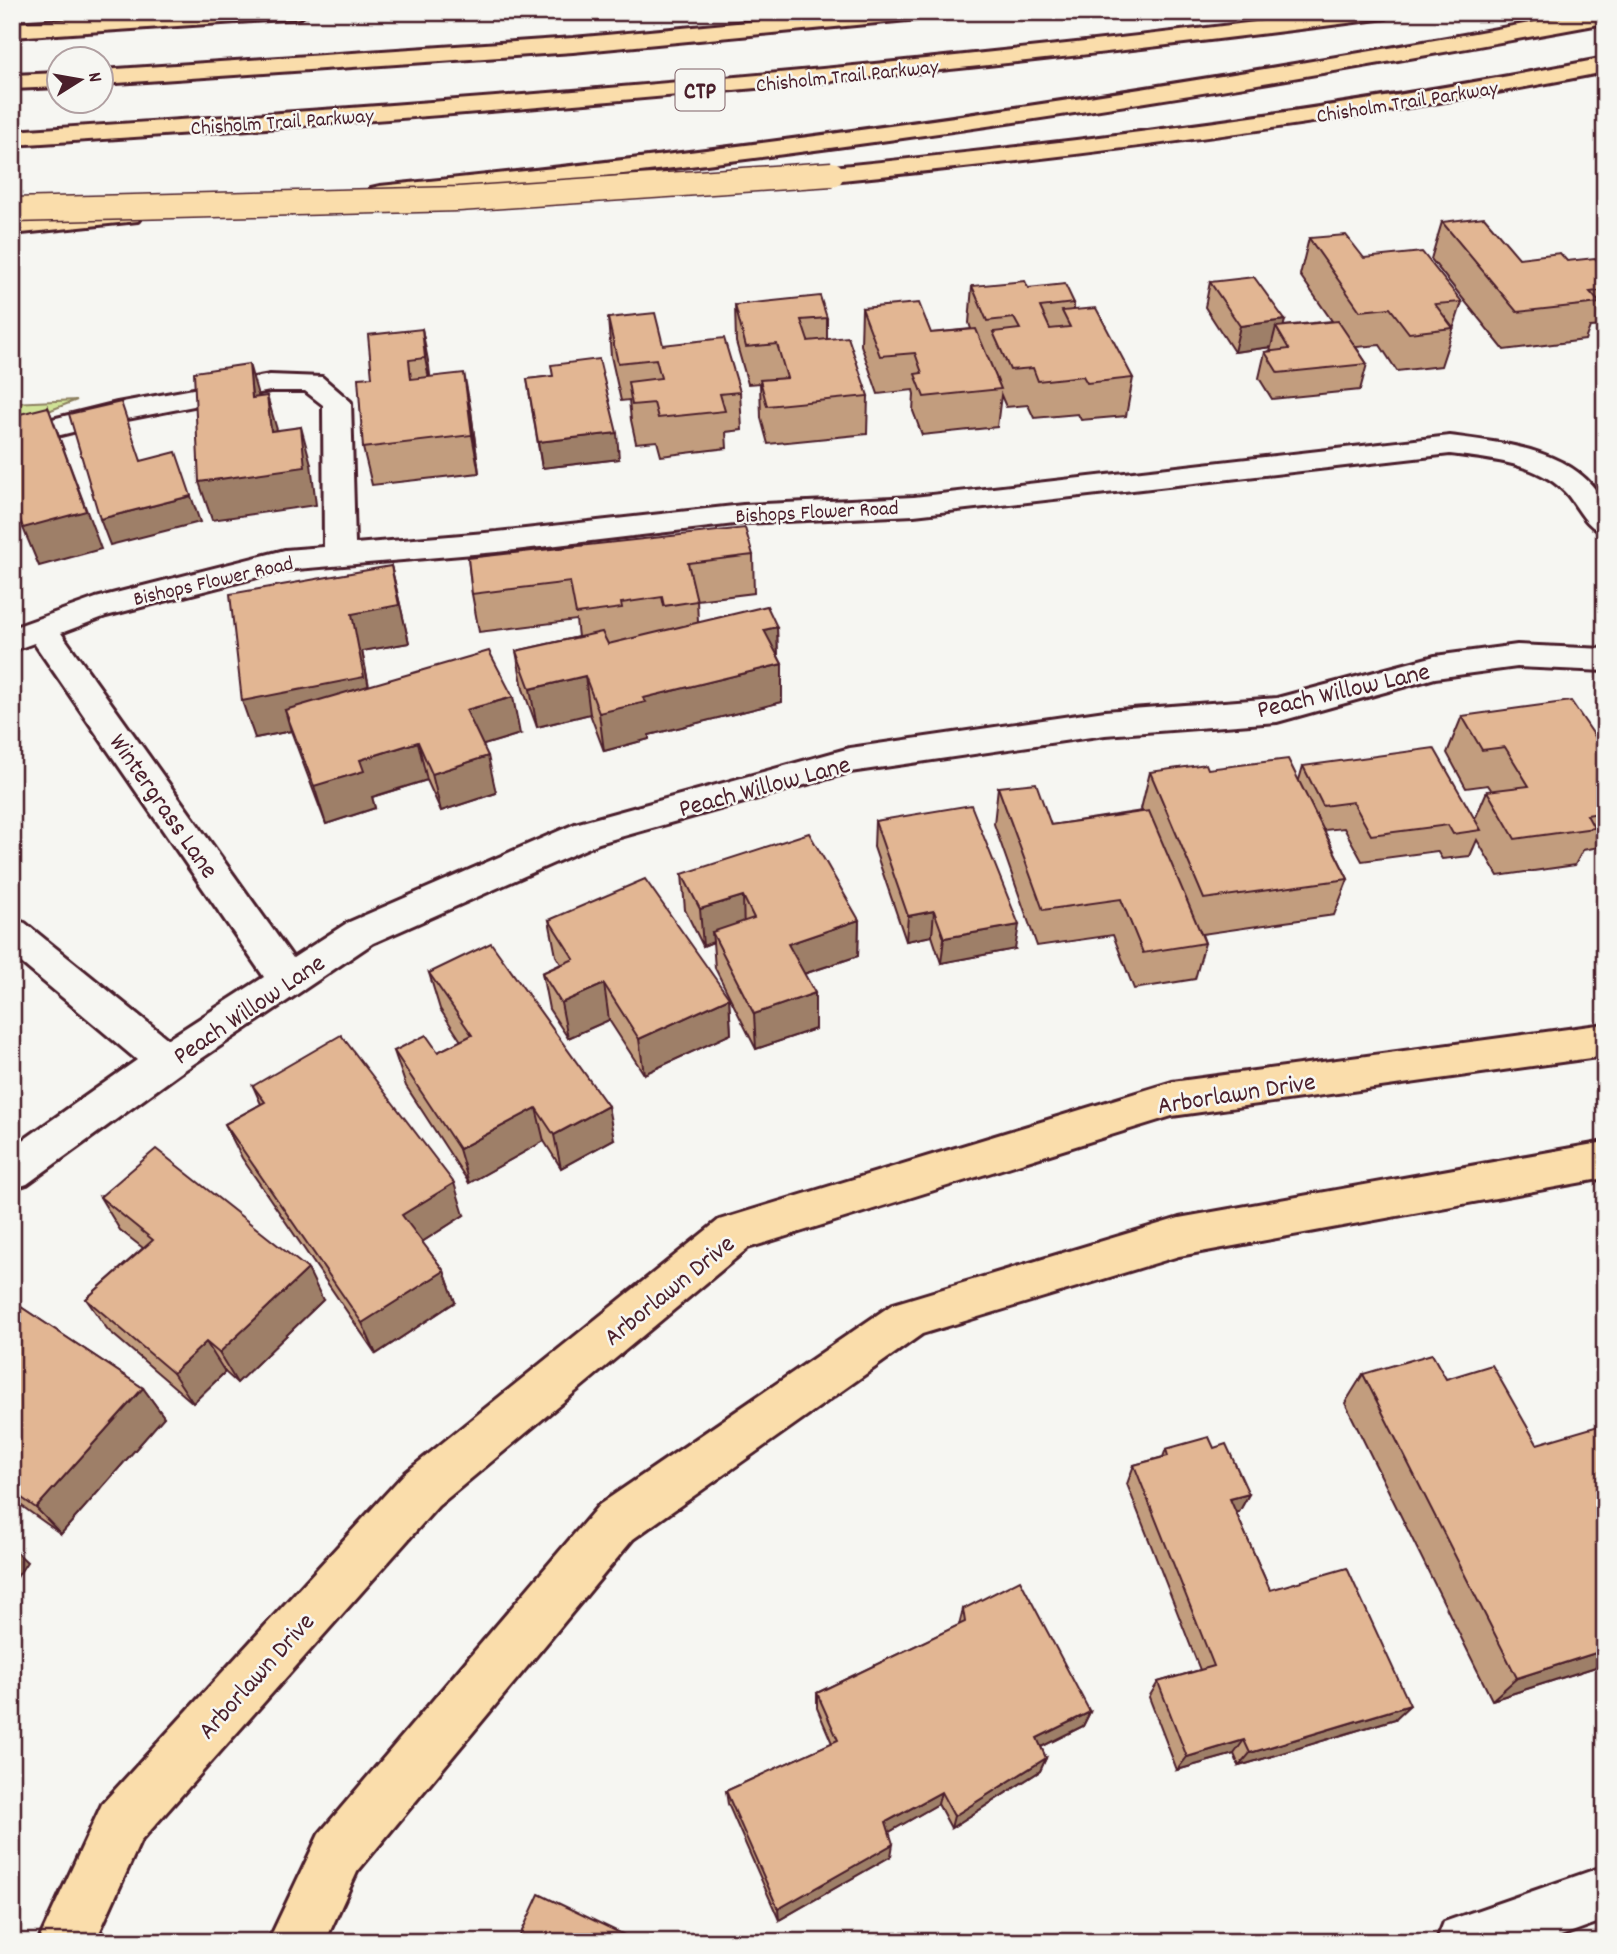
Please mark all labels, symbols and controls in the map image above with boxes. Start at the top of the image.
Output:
north arrow [46,46,116,116]
street label: Chisholm Trail Parkway [755,53,940,102]
text: N [79,70,107,85]
road number: CTP [676,70,724,110]
street label: Chisholm Trail Parkway [1315,75,1501,133]
street label: Chisholm Trail Parkway [190,103,375,145]
street label: Bishops Flower Road [735,495,899,533]
street label: Bishops Flower Road [131,550,297,616]
street label: Peach Willow Lane [1254,655,1434,730]
street label: Wintergrass Lane [98,727,226,887]
street label: Peach Willow Lane [675,748,855,829]
street label: Peach Willow Lane [167,946,333,1076]
street label: Arborlawn Drive [1155,1065,1318,1126]
street label: Arborlawn Drive [597,1227,744,1356]
street label: Arborlawn Drive [190,1606,325,1749]

